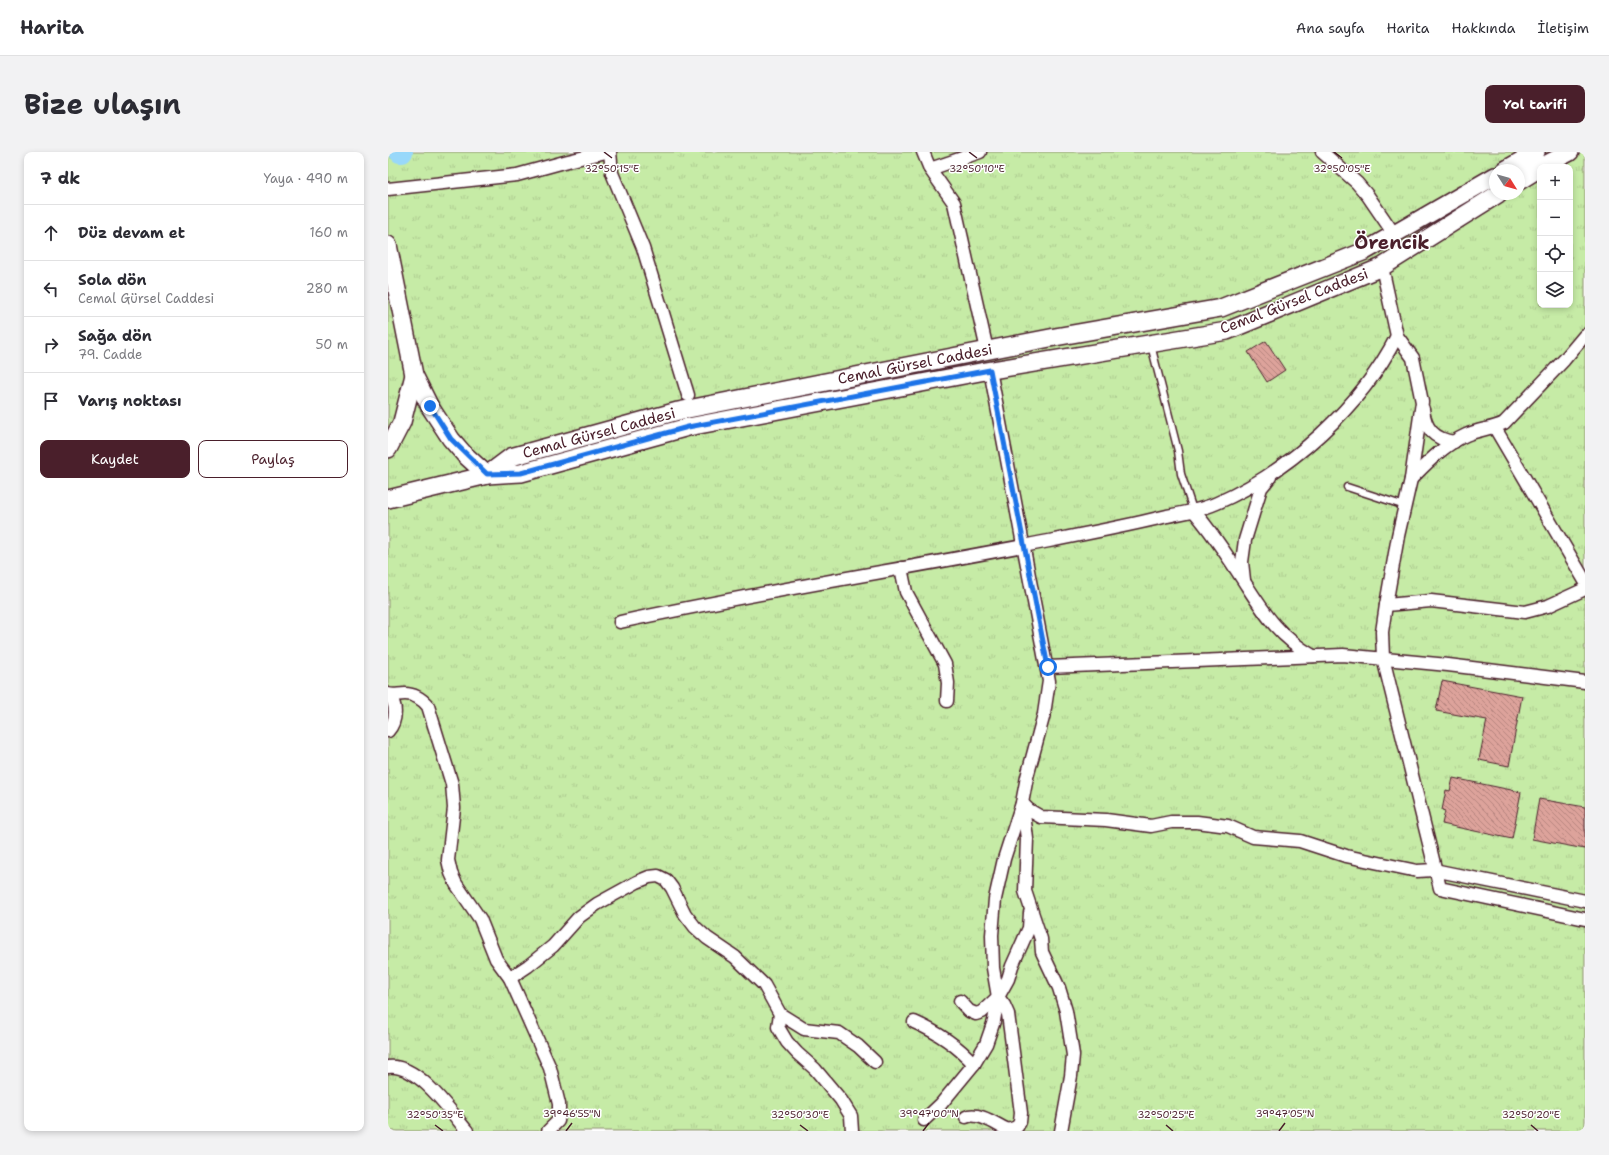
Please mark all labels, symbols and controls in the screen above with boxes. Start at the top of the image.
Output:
text: Harita [20,15,84,40]
text: Ana sayfa [1296,19,1364,37]
text: Harita [1386,19,1429,37]
text: Hakkında [1451,19,1515,37]
text: İletişim [1537,19,1589,37]
text: Bize ulaşın [24,85,181,123]
button: Yol tarifi [1485,85,1585,123]
text: 32°50'15"E [585,162,639,175]
text: 32°50'10"E [949,162,1005,175]
text: 32°50'05"E [1313,162,1371,175]
north arrow [1489,164,1525,200]
map controls [1537,164,1573,308]
button: + [1537,164,1573,200]
text: 7 dk [40,167,80,189]
text: Yaya · 490 m [264,170,348,187]
button: − [1537,200,1573,236]
icon: ahead [40,222,62,244]
text: Düz devam et [78,223,185,243]
text: 160 m [310,224,348,241]
district label: Örencik [1354,230,1430,255]
button: locate [1537,236,1573,272]
street label: Cemal Gürsel Caddesi [1217,263,1371,339]
text: Sola dön [78,270,147,290]
button: layers [1537,272,1573,308]
icon: left [40,278,62,300]
text: 280 m [306,280,348,297]
text: Cemal Gürsel Caddesi [78,290,214,307]
text: Sağa dön [78,326,152,346]
icon: right [40,334,62,356]
text: 50 m [315,336,348,353]
street label: Cemal Gürsel Caddesi [836,339,994,389]
text: 79. Cadde [78,346,142,363]
icon: arrive [40,390,62,412]
text: Varış noktası [78,391,182,411]
route end [421,397,439,415]
street label: Cemal Gürsel Caddesi [520,403,678,463]
button: Kaydet [40,440,190,478]
button: Paylaş [198,440,348,478]
route start [1039,658,1057,676]
text: 39°46'55"N [543,1107,601,1120]
text: 39°47'00"N [899,1107,959,1120]
text: 39°47'05"N [1256,1107,1314,1120]
text: 32°50'35"E [407,1108,463,1121]
text: 32°50'30"E [771,1108,829,1121]
text: 32°50'25"E [1137,1108,1195,1121]
text: 32°50'20"E [1502,1108,1560,1121]

